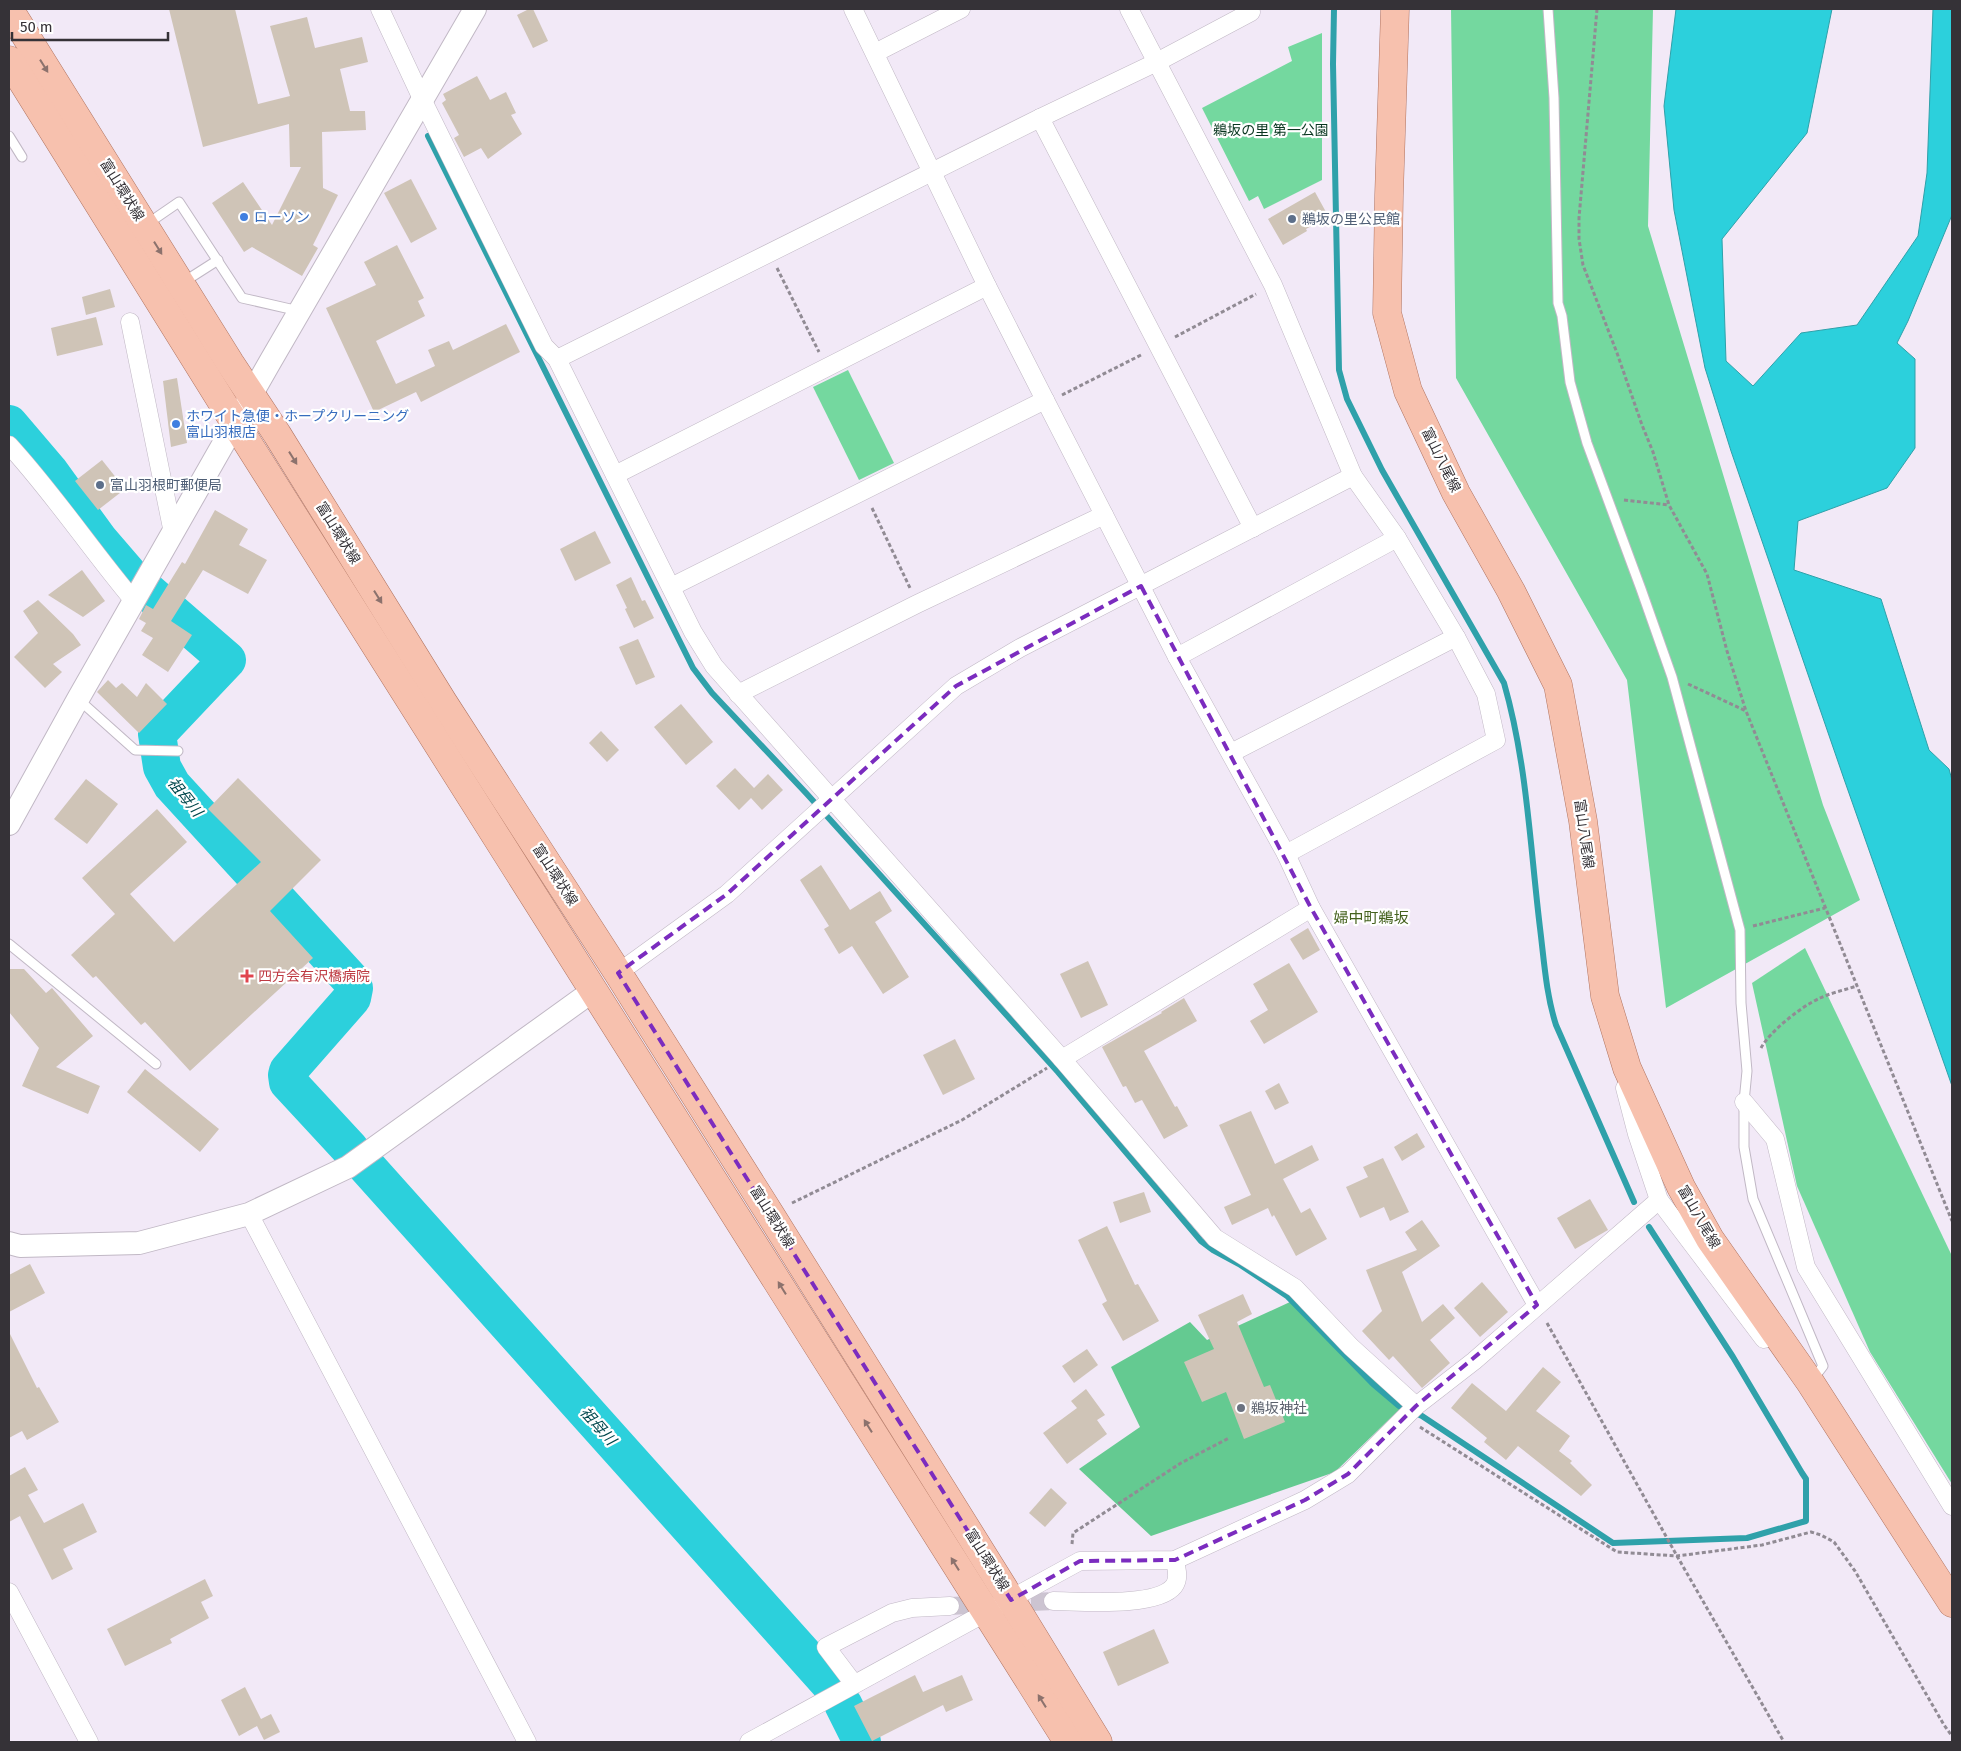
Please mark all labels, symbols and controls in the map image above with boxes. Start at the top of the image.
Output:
scale bar [12,10,169,42]
text: 50 m [20,18,53,36]
one-way arrow [39,59,49,72]
park label: 鵜坂の里 第一公園 [1213,122,1329,139]
street label: 富山環状線 [96,156,148,224]
place label: ローソン [254,209,310,226]
marker: ローソン [238,211,250,223]
place label: 鵜坂の里公民館 [1302,211,1400,228]
marker: 鵜坂の里公民館 [1286,213,1298,225]
one-way arrow [153,241,162,255]
place label: ホワイト急便・ホープクリーニング 富山羽根店 [186,408,409,441]
marker: ホワイト急便・ホープクリーニング 富山羽根店 [170,418,182,430]
street label: 富山八尾線 [1418,425,1464,495]
one-way arrow [288,452,297,465]
place label: 富山羽根町郵便局 [110,477,222,494]
marker: 富山羽根町郵便局 [94,479,106,491]
street label: 富山環状線 [312,499,364,567]
one-way arrow [373,590,383,603]
water label: 祖母川 [164,774,207,822]
street label: 富山八尾線 [1571,798,1597,870]
street label: 富山環状線 [529,841,581,909]
district label: 婦中町鵜坂 [1333,909,1409,927]
place label: 四方会有沢橋病院 [258,968,370,985]
marker: 四方会有沢橋病院 [240,969,254,983]
street label: 富山八尾線 [1674,1182,1724,1252]
street label: 富山環状線 [746,1183,798,1251]
one-way arrow [777,1282,787,1295]
place label: 鵜坂神社 [1251,1400,1307,1417]
marker: 鵜坂神社 [1235,1402,1247,1414]
water label: 祖母川 [576,1403,621,1450]
one-way arrow [864,1419,873,1433]
street label: 富山環状線 [961,1526,1013,1594]
one-way arrow [950,1557,960,1570]
one-way arrow [1037,1694,1046,1708]

